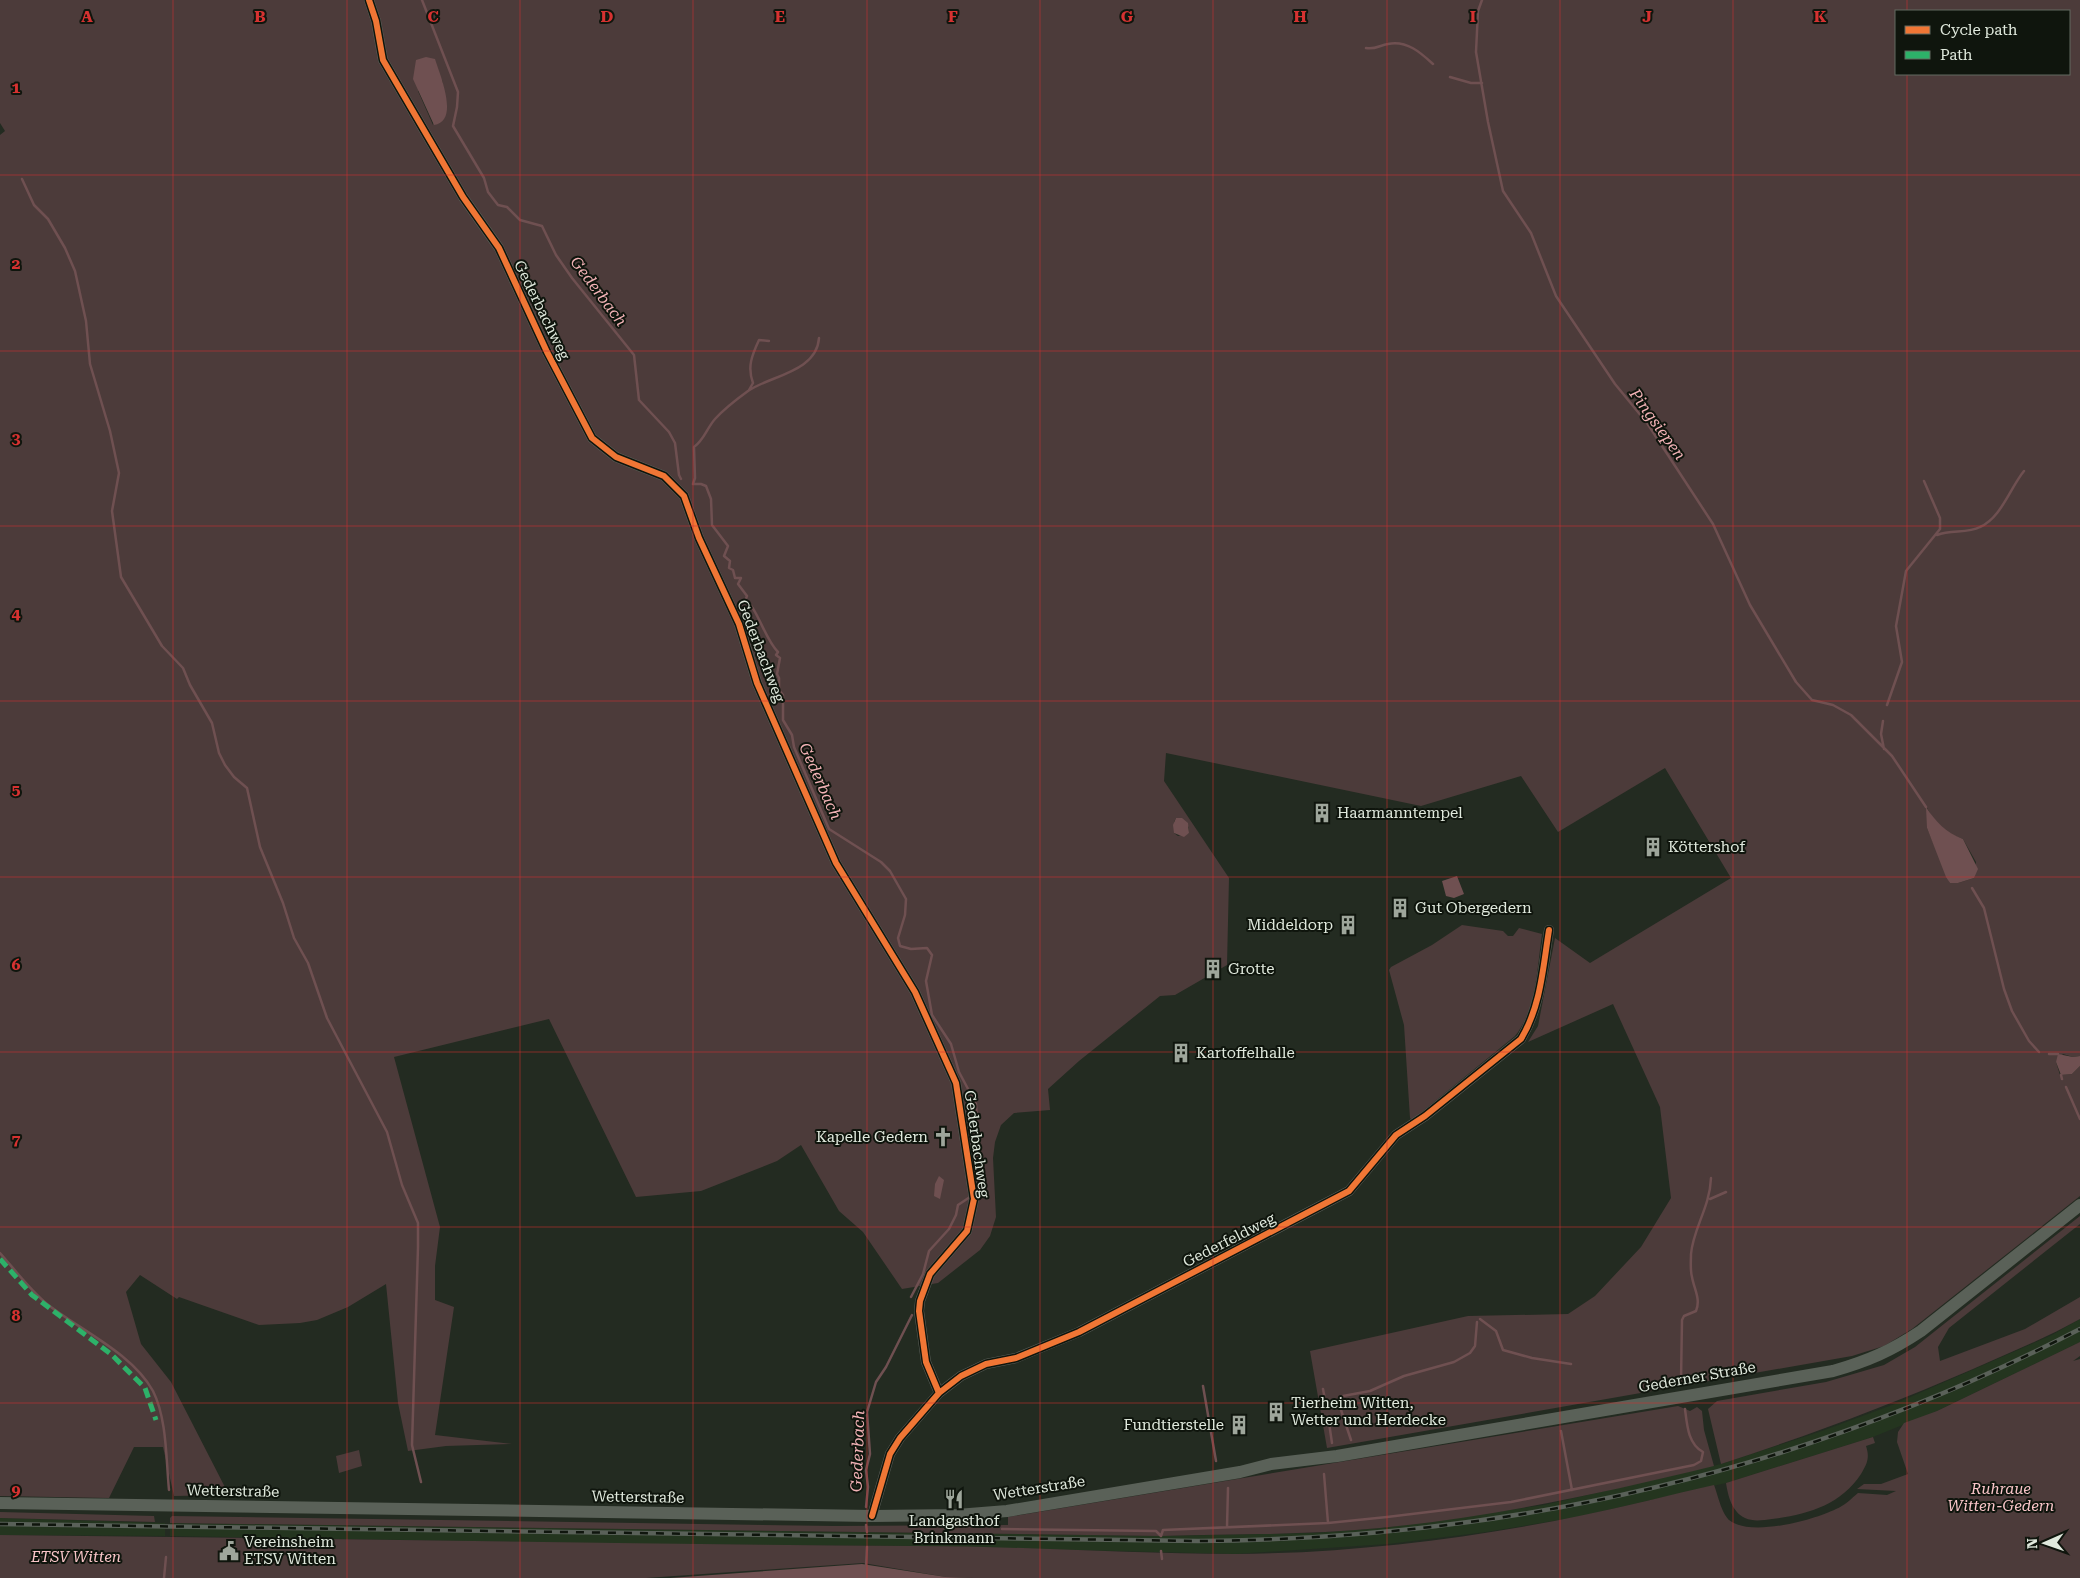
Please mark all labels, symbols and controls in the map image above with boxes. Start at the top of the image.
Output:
text: A [81,7,93,26]
text: B [254,7,266,26]
text: C [427,7,439,26]
text: D [601,7,614,26]
text: E [775,7,785,26]
text: F [948,7,958,26]
text: G [1121,7,1134,26]
text: H [1293,7,1307,26]
text: I [1470,7,1476,26]
text: J [1642,7,1652,26]
text: K [1814,7,1827,26]
legend [1895,10,2070,75]
text: Cycle path [1940,21,2018,39]
text: Path [1940,46,1973,64]
text: 1 [12,78,21,97]
water label: Gederbach [566,253,631,330]
text: 2 [12,254,21,273]
street label: Gederbachweg [510,257,574,363]
water label: Pingsiepen [1625,384,1690,464]
text: 3 [12,429,21,448]
street label: Gederbachweg [733,597,789,705]
text: 4 [12,604,21,623]
water label: Gederbach [795,740,846,823]
text: 5 [12,780,21,799]
building icon: Haarmanntempel [1311,802,1333,824]
place label: Haarmanntempel [1337,804,1463,822]
building icon: Köttershof [1642,836,1664,858]
place label: Köttershof [1668,838,1746,856]
building icon: Gut Obergedern [1389,897,1411,919]
place label: Gut Obergedern [1415,899,1532,917]
building icon: Middeldorp [1337,914,1359,936]
place label: Middeldorp [1247,916,1333,934]
text: 6 [12,955,21,974]
building icon: Grotte [1202,958,1224,980]
place label: Grotte [1228,960,1274,978]
building icon: Kartoffelhalle [1170,1042,1192,1064]
place label: Kartoffelhalle [1196,1044,1295,1062]
street label: Gederbachweg [961,1089,994,1199]
church icon: Kapelle Gedern [932,1126,954,1148]
place label: Kapelle Gedern [816,1128,928,1146]
text: 7 [12,1130,21,1149]
street label: Gederfeldweg [1180,1209,1279,1271]
text: 8 [12,1306,21,1325]
street label: Gederner Straße [1637,1358,1757,1396]
place label: Tierheim Witten, Wetter und Herdecke [1291,1394,1446,1429]
building icon: Tierheim Witten, Wetter und Herdecke [1265,1401,1287,1423]
water label: Gederbach [847,1409,868,1492]
building icon: Fundtierstelle [1228,1414,1250,1436]
place label: Fundtierstelle [1123,1416,1224,1434]
street label: Wetterstraße [992,1472,1086,1504]
park label: Ruhraue Witten-Gedern [1948,1480,2054,1515]
text: 9 [12,1481,21,1500]
street label: Wetterstraße [186,1481,280,1501]
street label: Wetterstraße [591,1487,685,1507]
restaurant icon: Landgasthof Brinkmann [943,1488,965,1510]
place label: Landgasthof Brinkmann [909,1512,1000,1547]
north arrow [2020,1518,2070,1568]
place label: Vereinsheim ETSV Witten [244,1533,336,1568]
text: N [2024,1538,2040,1549]
public building icon: Vereinsheim ETSV Witten [218,1540,240,1562]
park label: ETSV Witten [30,1548,121,1566]

